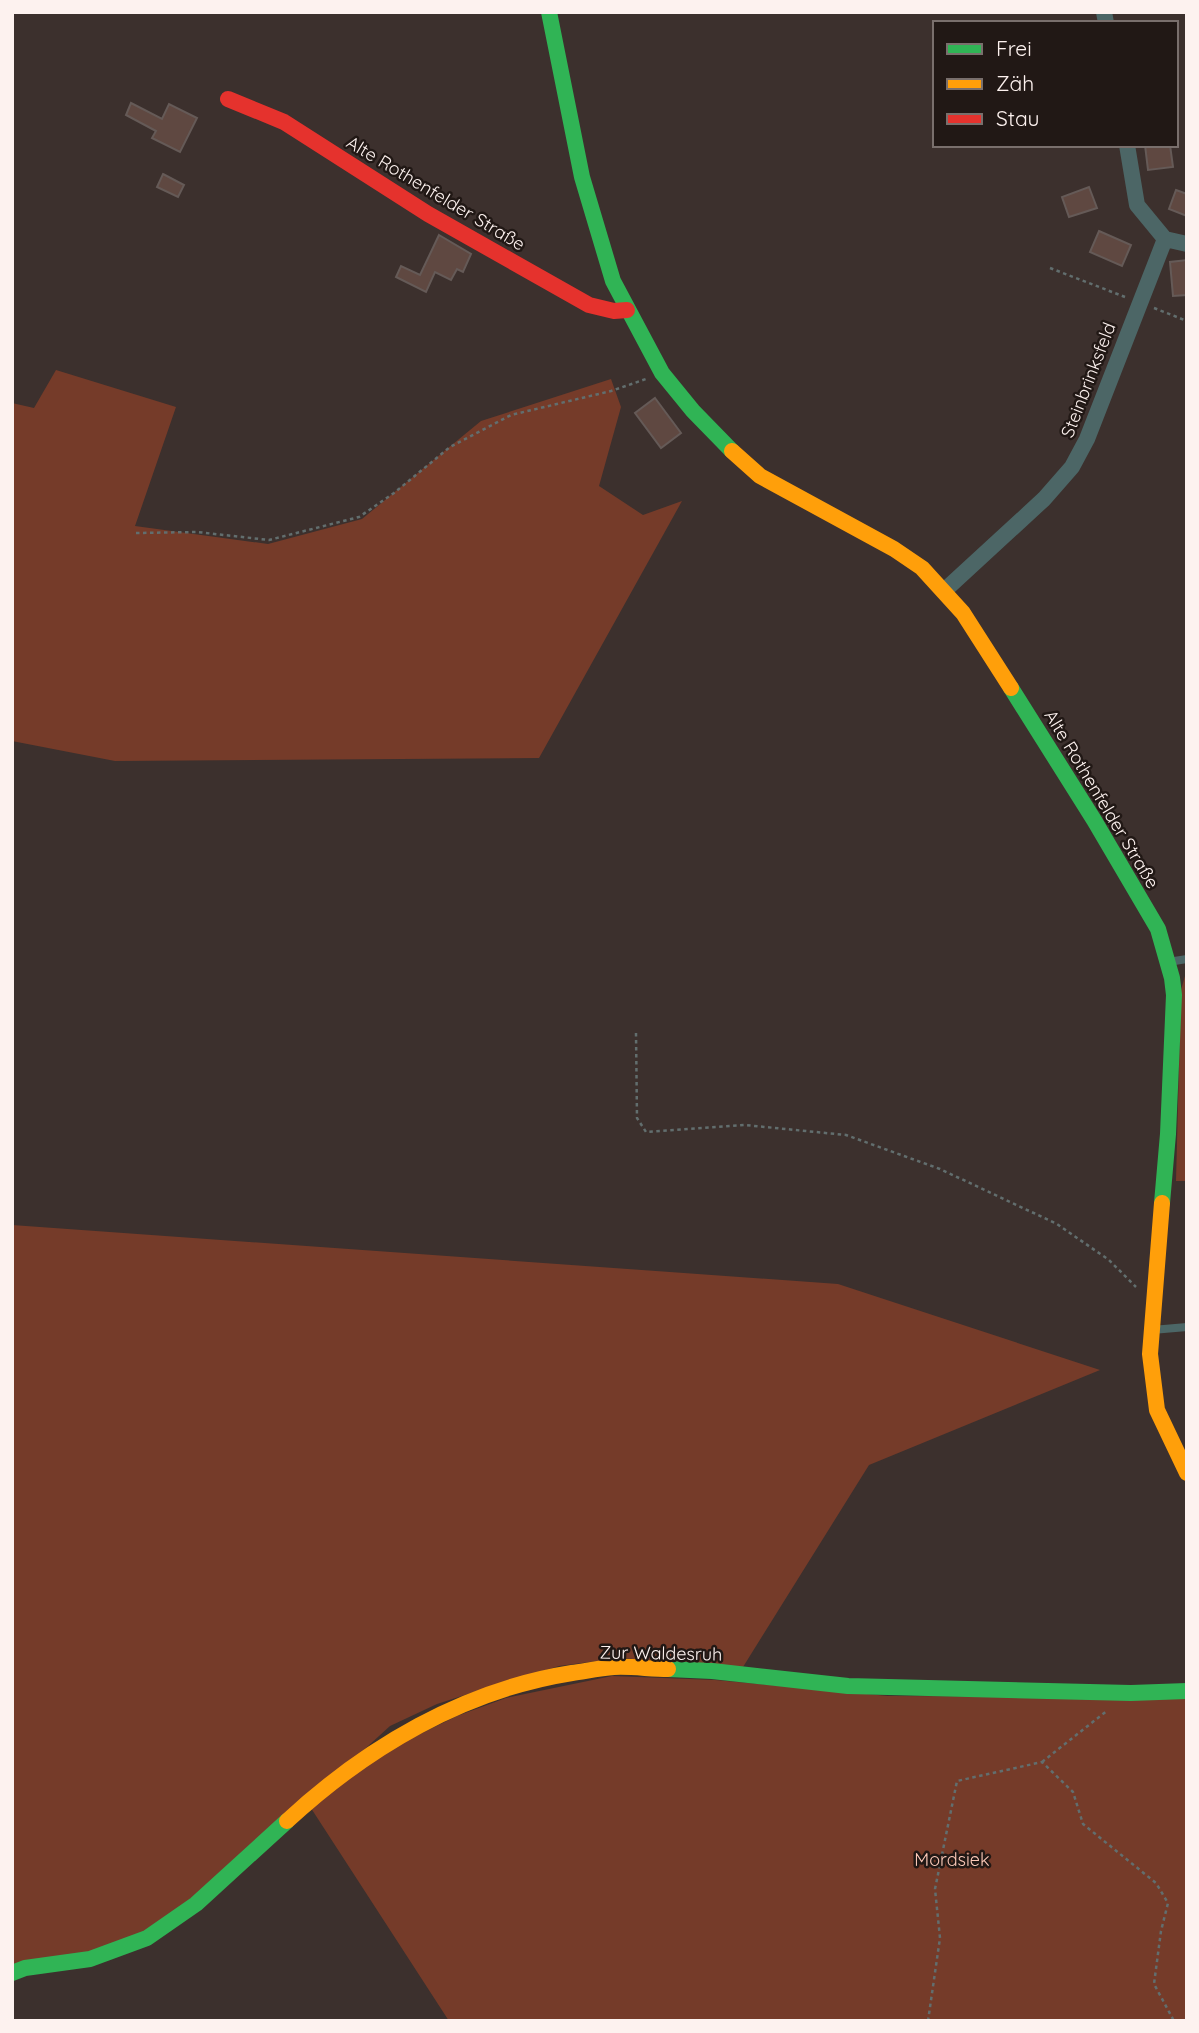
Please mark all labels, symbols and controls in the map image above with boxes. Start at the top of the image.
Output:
legend [933,21,1178,147]
text: Frei [996,35,1032,61]
text: Zäh [996,70,1034,96]
text: Stau [996,105,1039,131]
street label: Alte Rothenfelder Straße [342,131,530,255]
street label: Steinbrinksfeld [1055,319,1121,441]
street label: Alte Rothenfelder Straße [1040,705,1164,893]
street label: Zur Waldesruh [600,1640,722,1666]
park label: Mordsiek [914,1848,990,1871]

